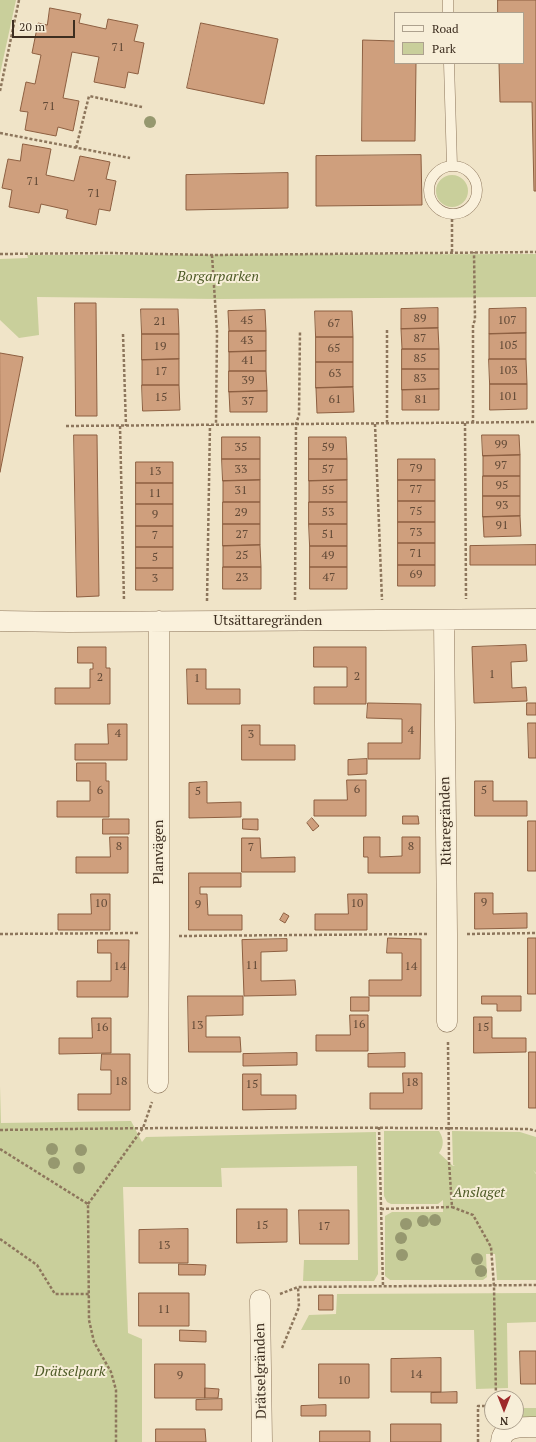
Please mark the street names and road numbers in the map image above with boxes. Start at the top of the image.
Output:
street label: Utsättaregränden [214,613,322,629]
street label: Ritaregränden [437,776,455,866]
street label: Planvägen [151,820,167,884]
street label: Drätselgränden [252,1323,270,1419]

